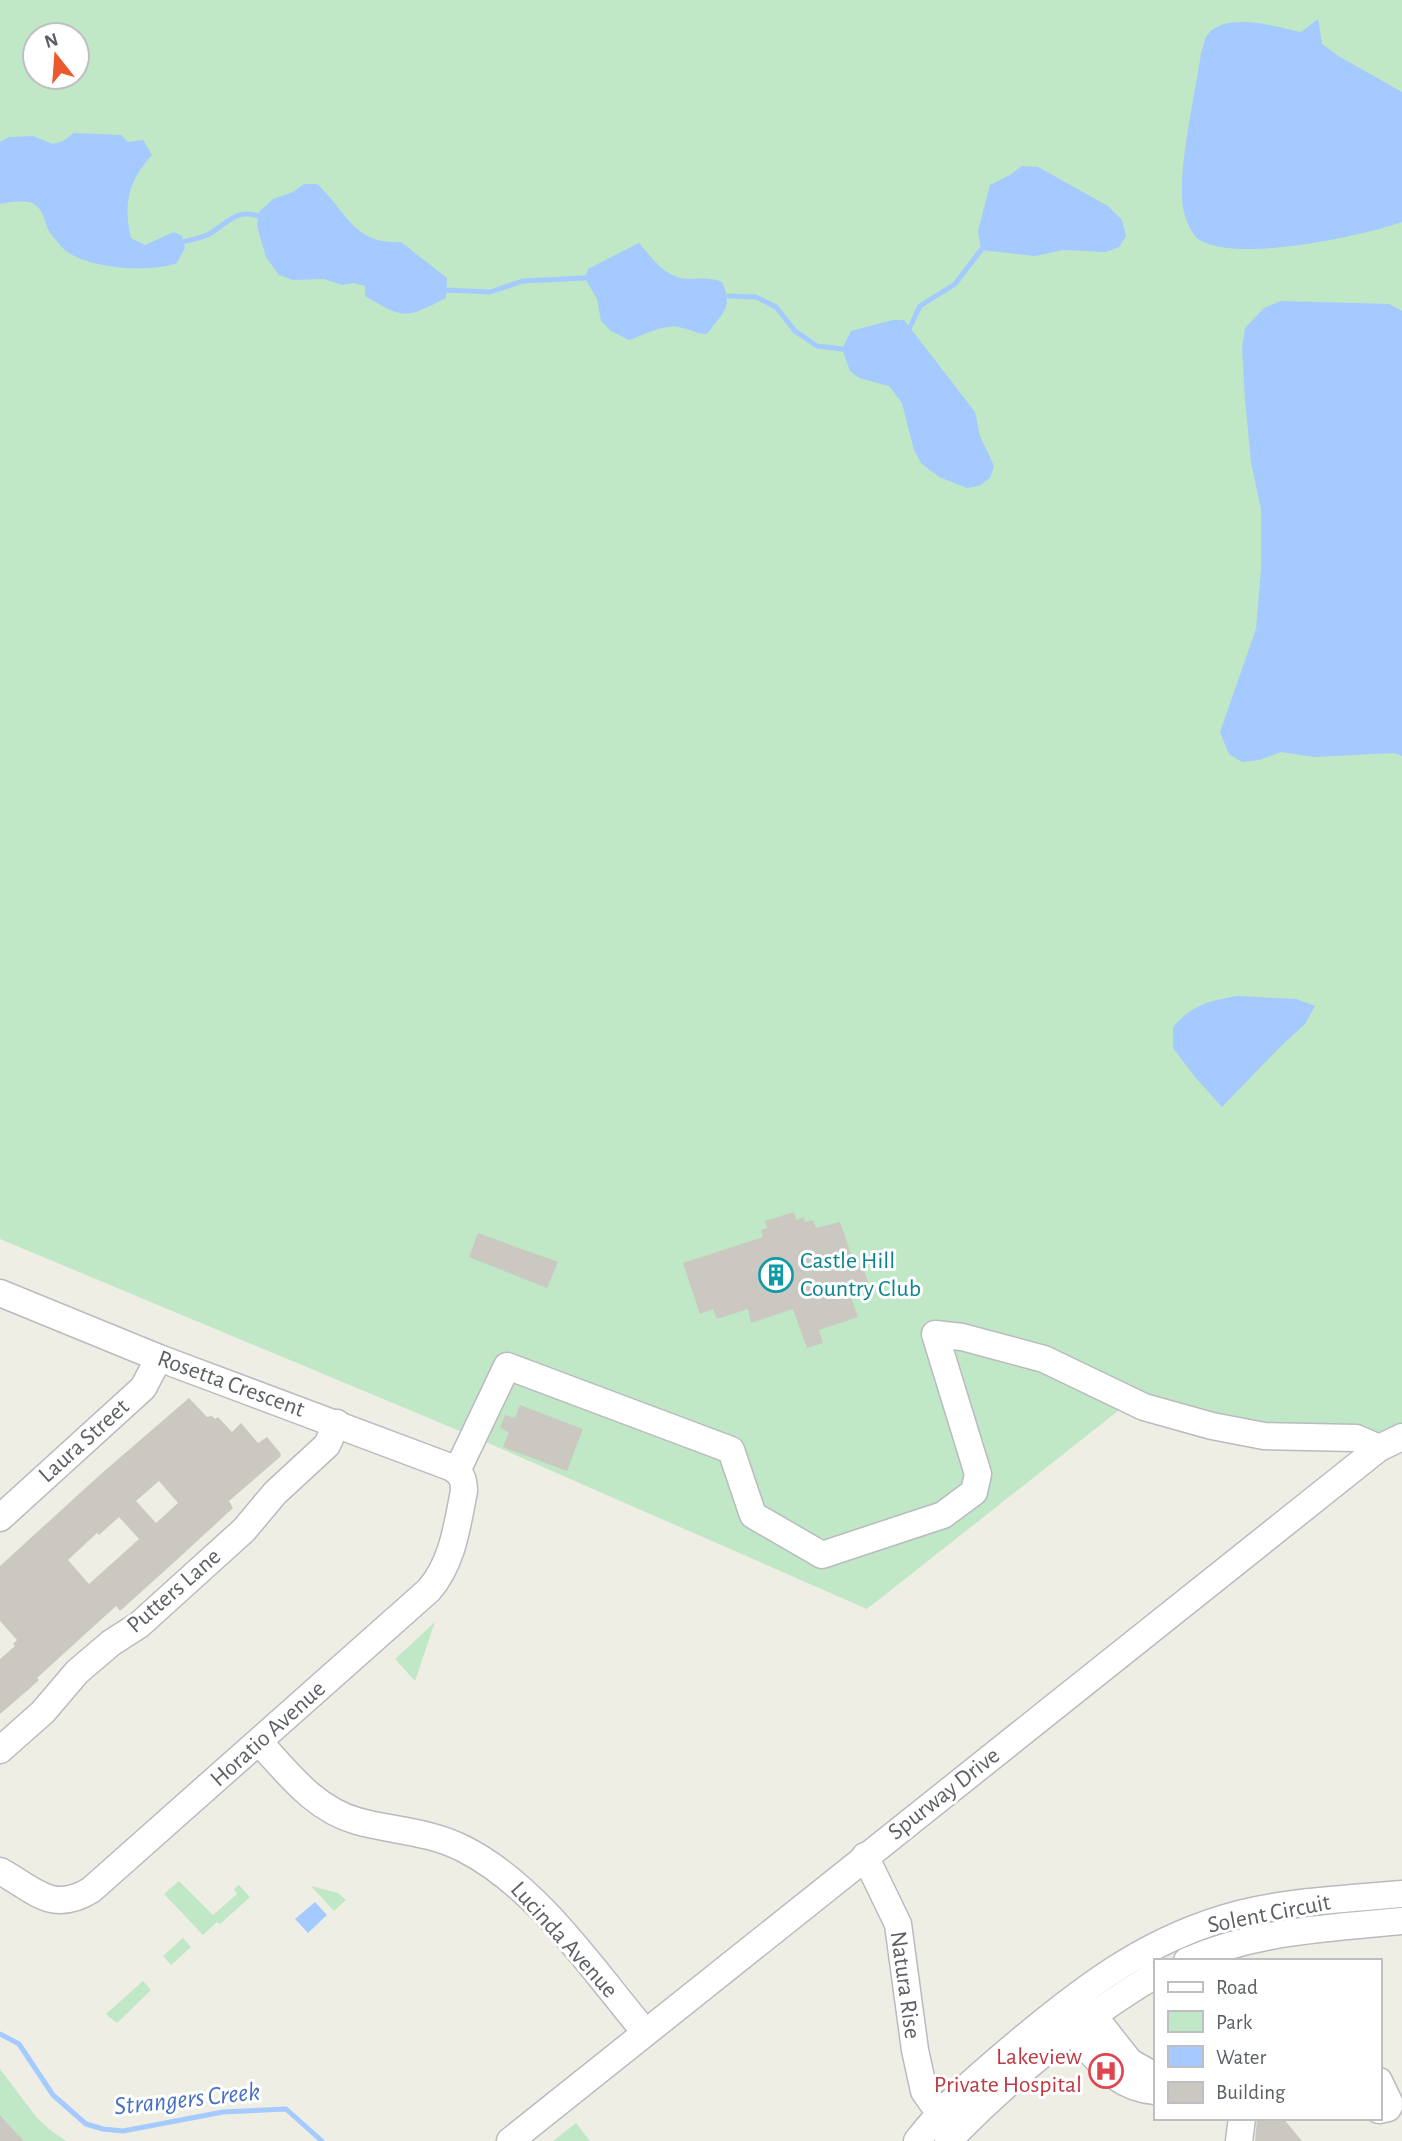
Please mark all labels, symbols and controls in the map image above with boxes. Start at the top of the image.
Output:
north arrow [21,21,91,91]
text: N [42,30,61,52]
place label: Castle Hill Country Club [800,1249,921,1301]
building icon: Castle Hill Country Club [757,1256,795,1294]
street label: Rosetta Crescent [154,1346,308,1422]
street label: Laura Street [34,1394,134,1487]
street label: Putters Lane [123,1544,225,1638]
street label: Horatio Avenue [206,1676,330,1792]
street label: Spurway Drive [884,1743,1004,1845]
street label: Lucinda Avenue [506,1877,622,2003]
street label: Solent Circuit [1206,1890,1333,1938]
street label: Natura Rise [886,1930,924,2040]
legend [1154,1959,1381,2120]
text: Road [1216,1977,1258,1998]
text: Park [1216,2012,1253,2033]
place label: Lakeview Private Hospital [934,2045,1082,2097]
text: Water [1216,2047,1266,2068]
hospital icon: Lakeview Private Hospital [1087,2052,1125,2090]
water label: Strangers Creek [113,2078,261,2120]
text: Building [1216,2082,1286,2103]

